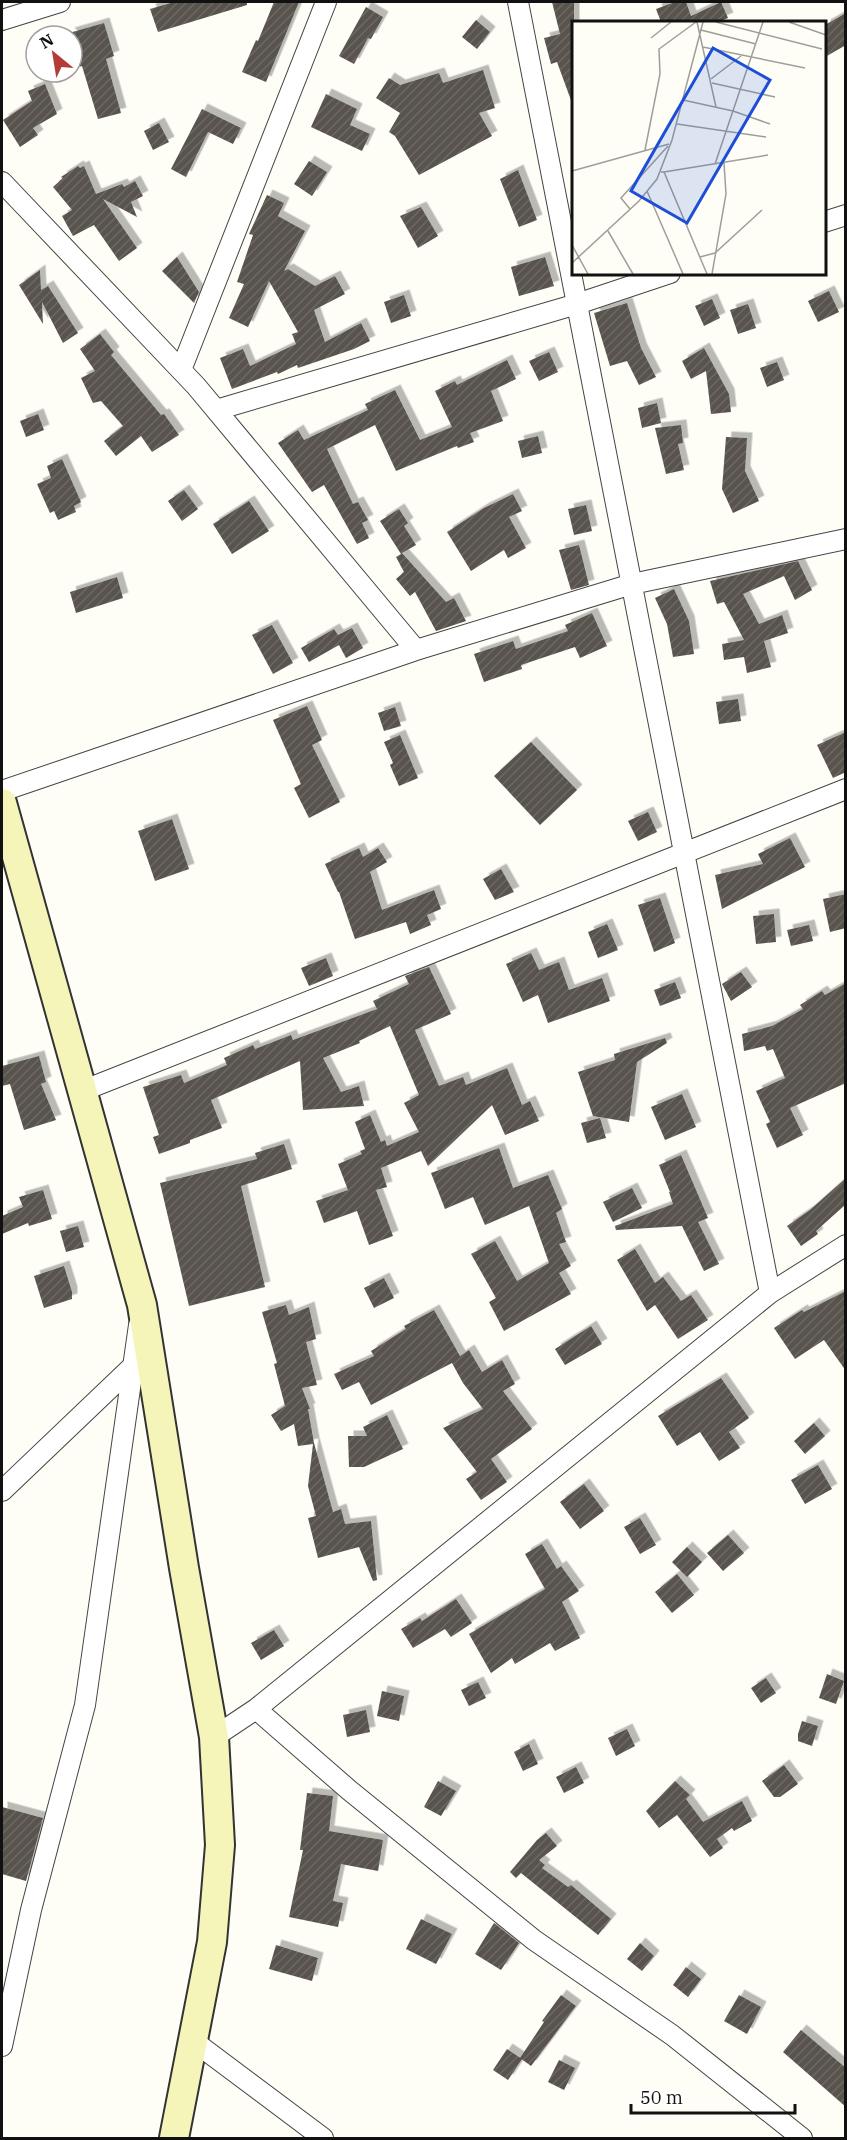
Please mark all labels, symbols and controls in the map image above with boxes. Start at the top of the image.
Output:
inset map [572,21,826,274]
north arrow [24,24,84,84]
text: N [36,29,57,53]
scale bar [631,2077,794,2115]
text: 50 m [640,2086,683,2109]

